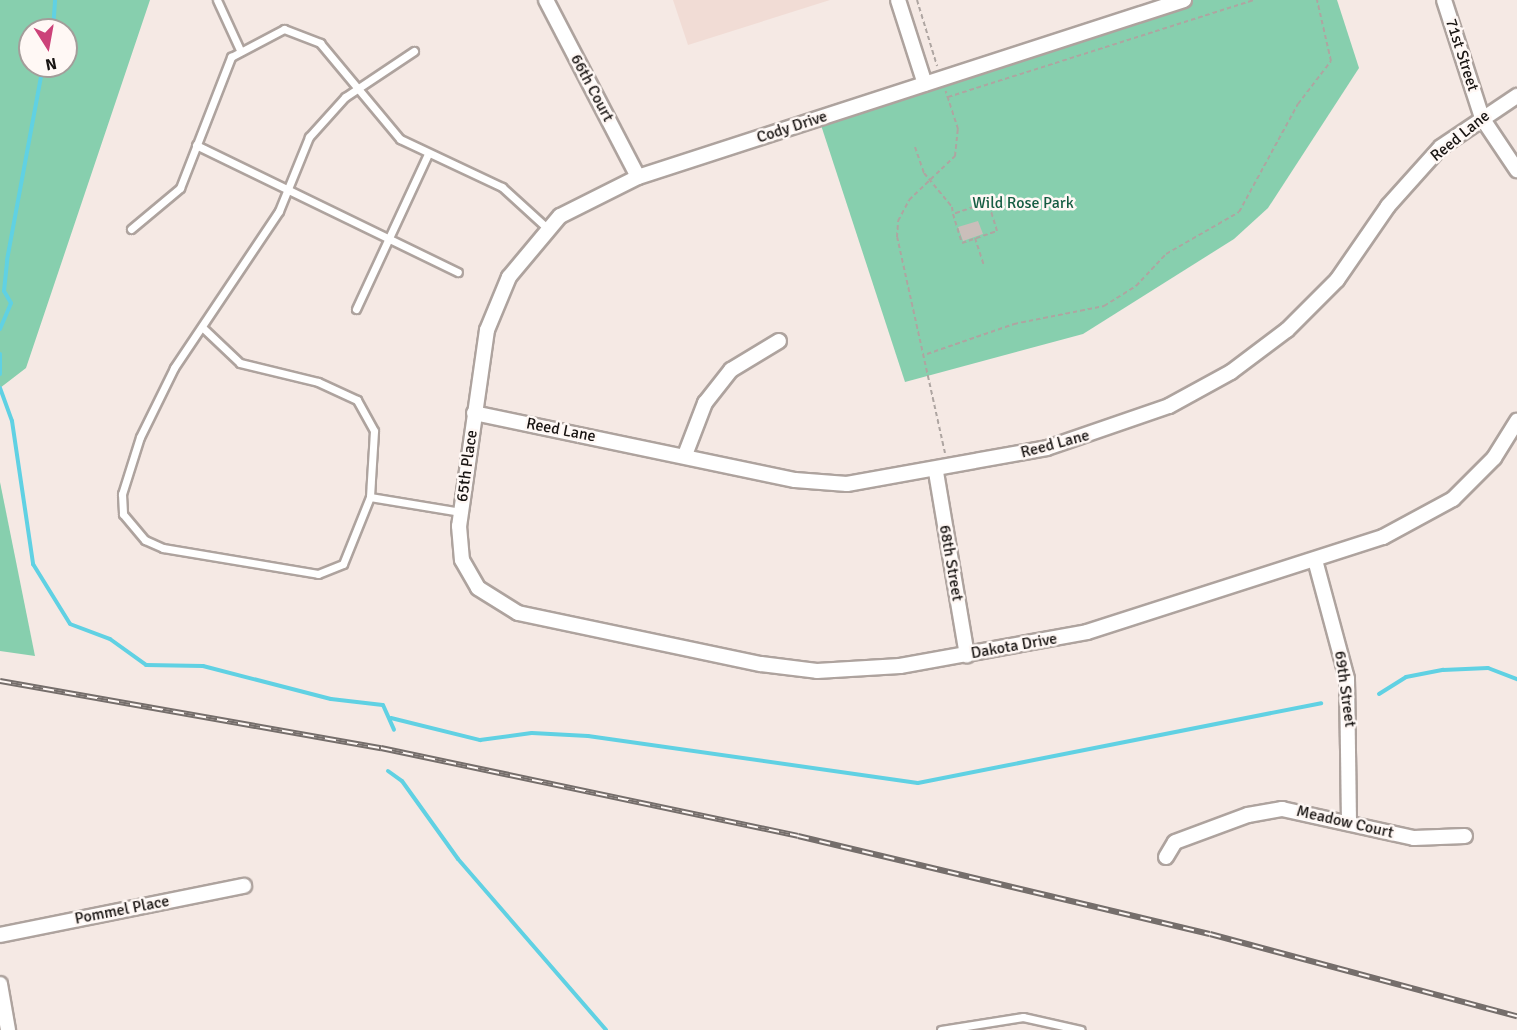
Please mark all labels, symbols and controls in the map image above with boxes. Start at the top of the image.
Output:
street label: 71st Street [1441,16,1483,94]
north arrow [18,18,78,78]
street label: 66th Court [566,51,618,125]
text: N [44,53,58,75]
street label: Reed Lane [1427,106,1493,166]
street label: Cody Drive [754,107,830,147]
park label: Wild Rose Park [972,193,1074,213]
street label: Reed Lane [525,414,597,446]
street label: Reed Lane [1018,426,1092,462]
street label: 65th Place [452,429,482,503]
street label: 68th Street [935,524,967,602]
street label: Dakota Drive [969,629,1059,663]
street label: 69th Street [1330,650,1360,728]
street label: Meadow Court [1295,801,1395,843]
street label: Pommel Place [73,891,171,929]

